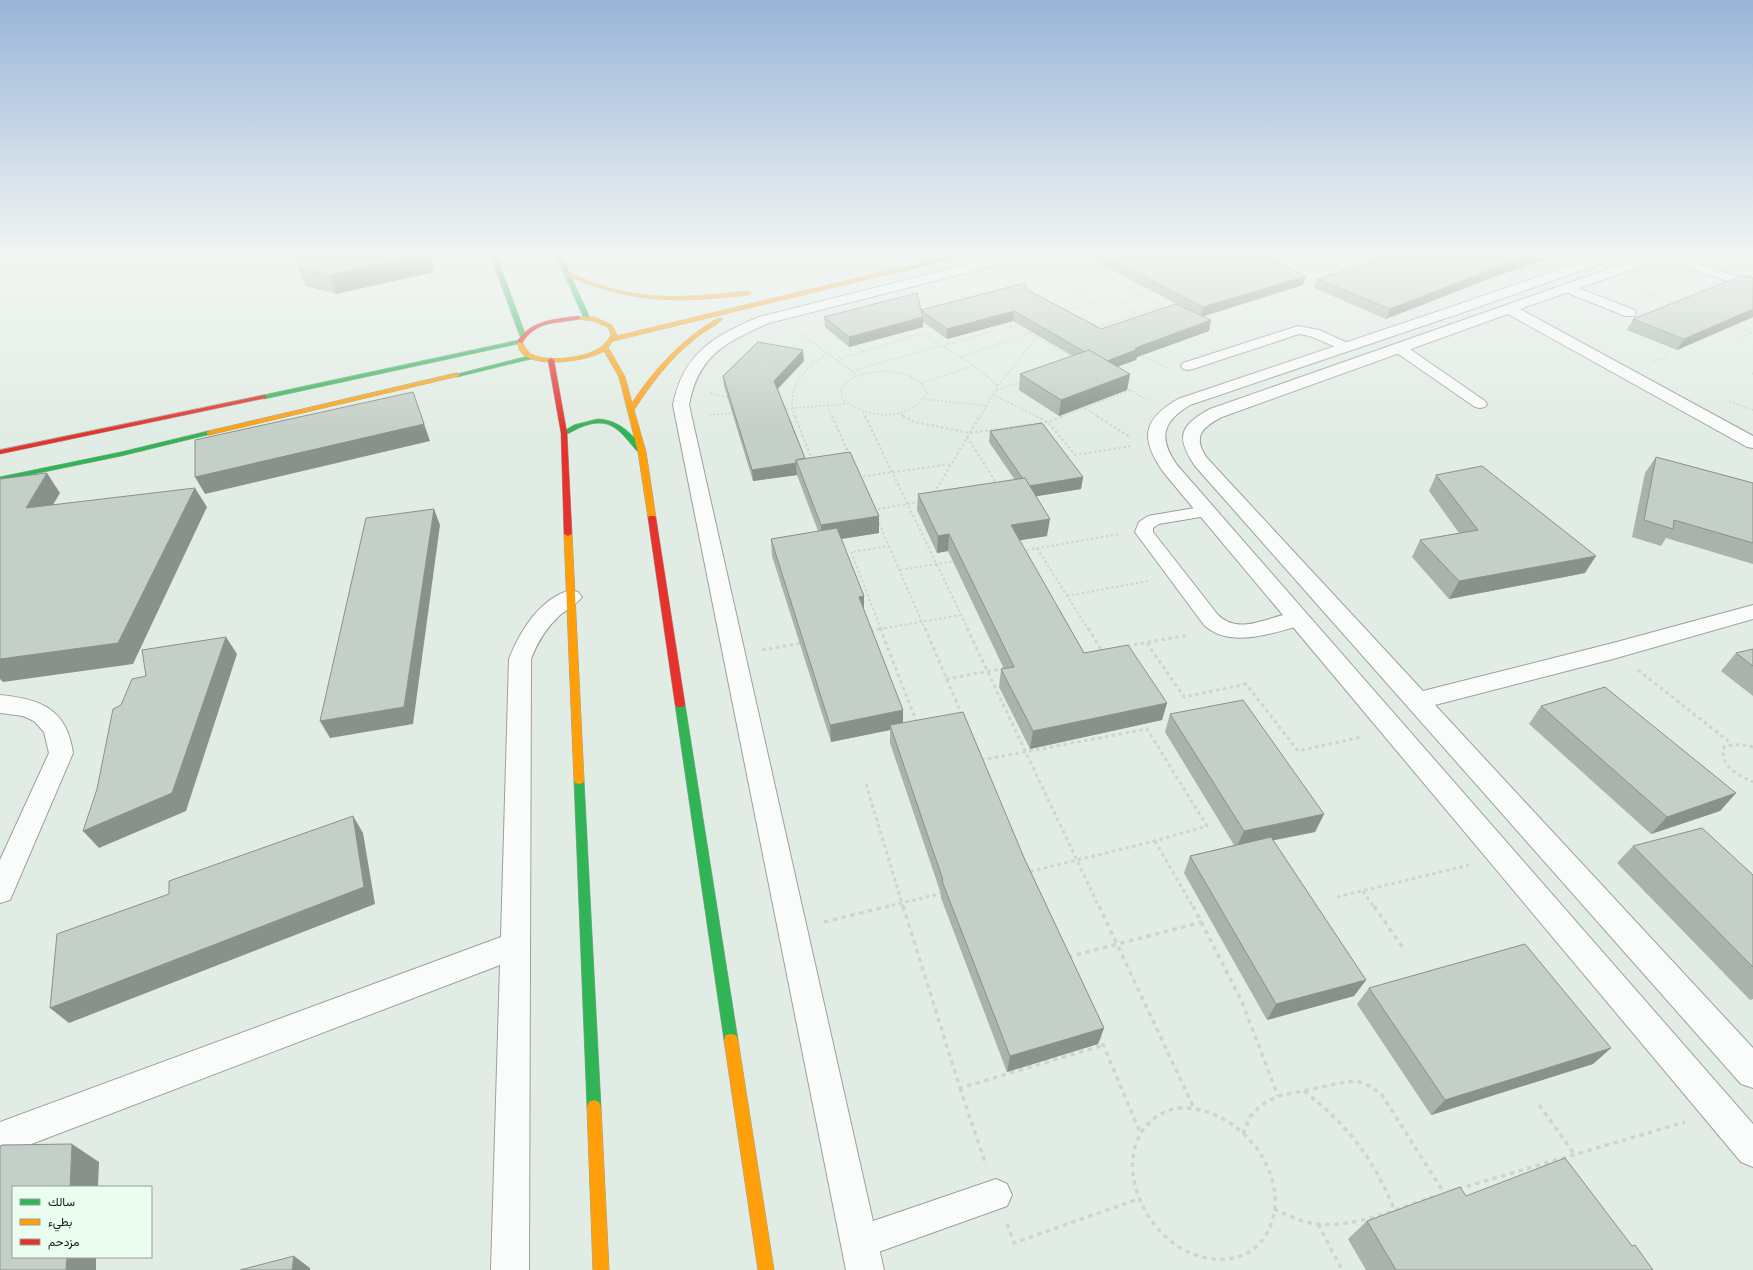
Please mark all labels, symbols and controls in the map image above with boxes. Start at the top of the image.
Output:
legend [12,1186,152,1258]
text: سالك [48,1195,75,1209]
text: بطيء [48,1215,72,1232]
text: مزدحم [48,1235,79,1250]

